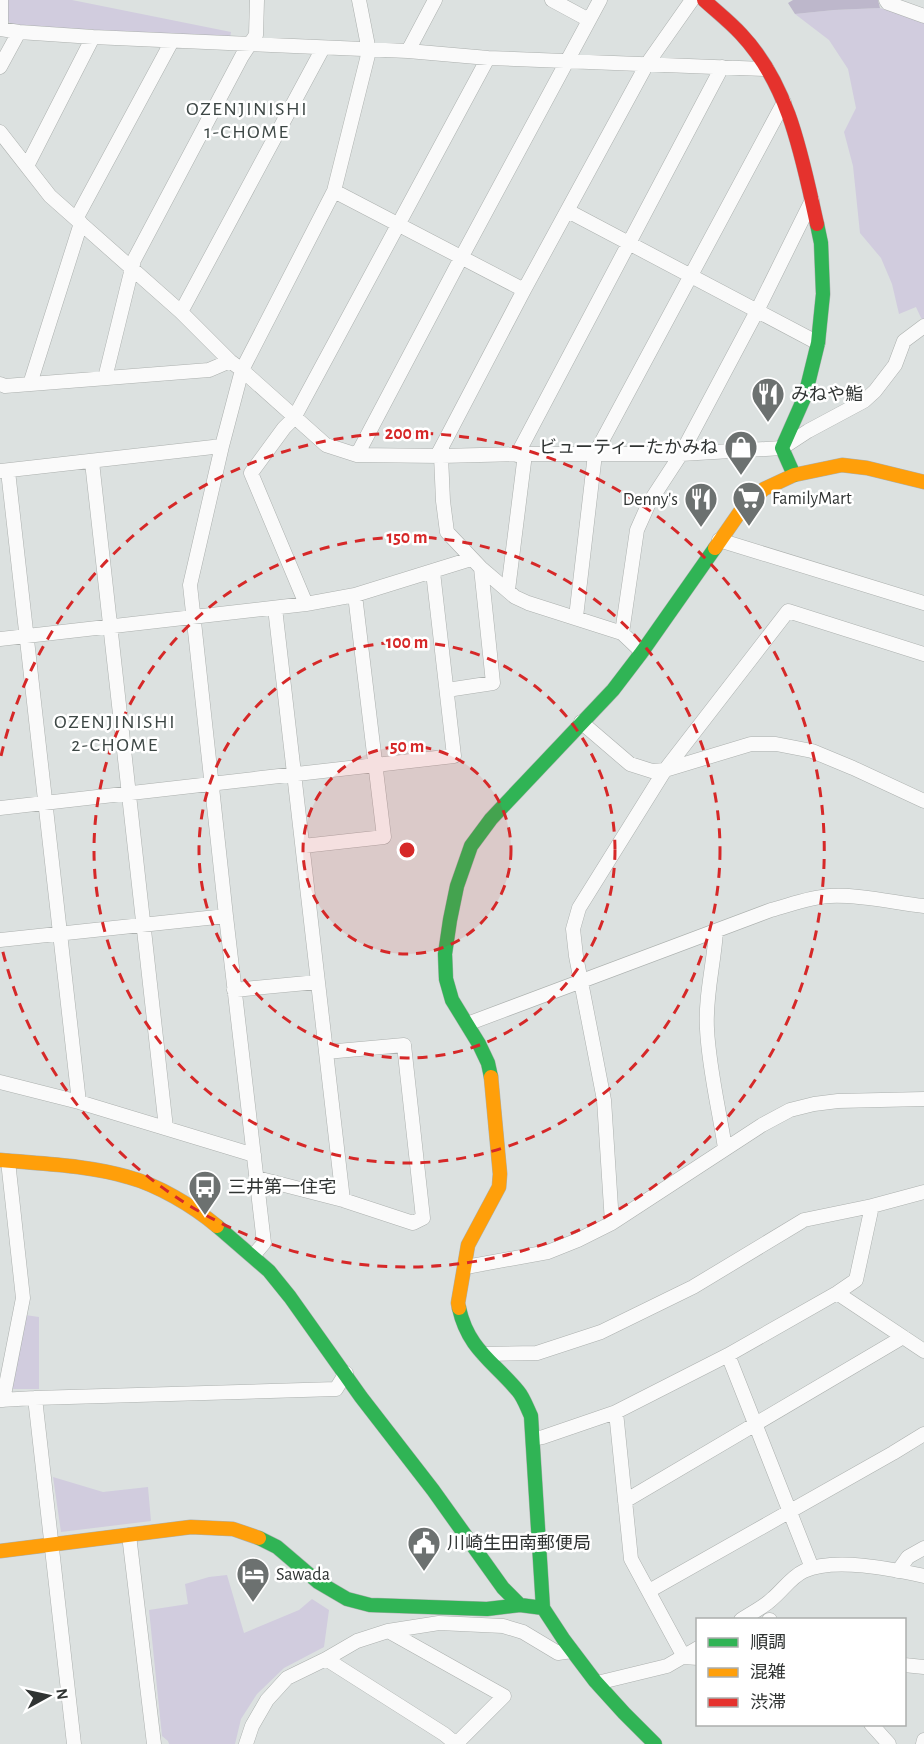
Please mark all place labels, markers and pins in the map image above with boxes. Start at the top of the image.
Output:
restaurant icon: みねや鮨 [750,376,786,423]
place label: みねや鮨 [791,385,863,404]
shop icon: ビューティーたかみね [723,429,759,476]
place label: ビューティーたかみね [539,438,718,457]
supermarket icon: FamilyMart [731,480,767,527]
restaurant icon: Denny's [683,481,719,528]
place label: FamilyMart [772,490,852,508]
place label: Denny's [623,491,678,509]
centre of rings [397,840,417,860]
bus stop icon: 三井第一住宅 [187,1169,223,1216]
place label: 三井第一住宅 [228,1177,336,1197]
public building icon: 川崎生田南郵便局 [406,1525,442,1572]
place label: 川崎生田南郵便局 [447,1534,591,1553]
hotel icon: Sawada [235,1556,271,1603]
place label: Sawada [276,1566,330,1584]

